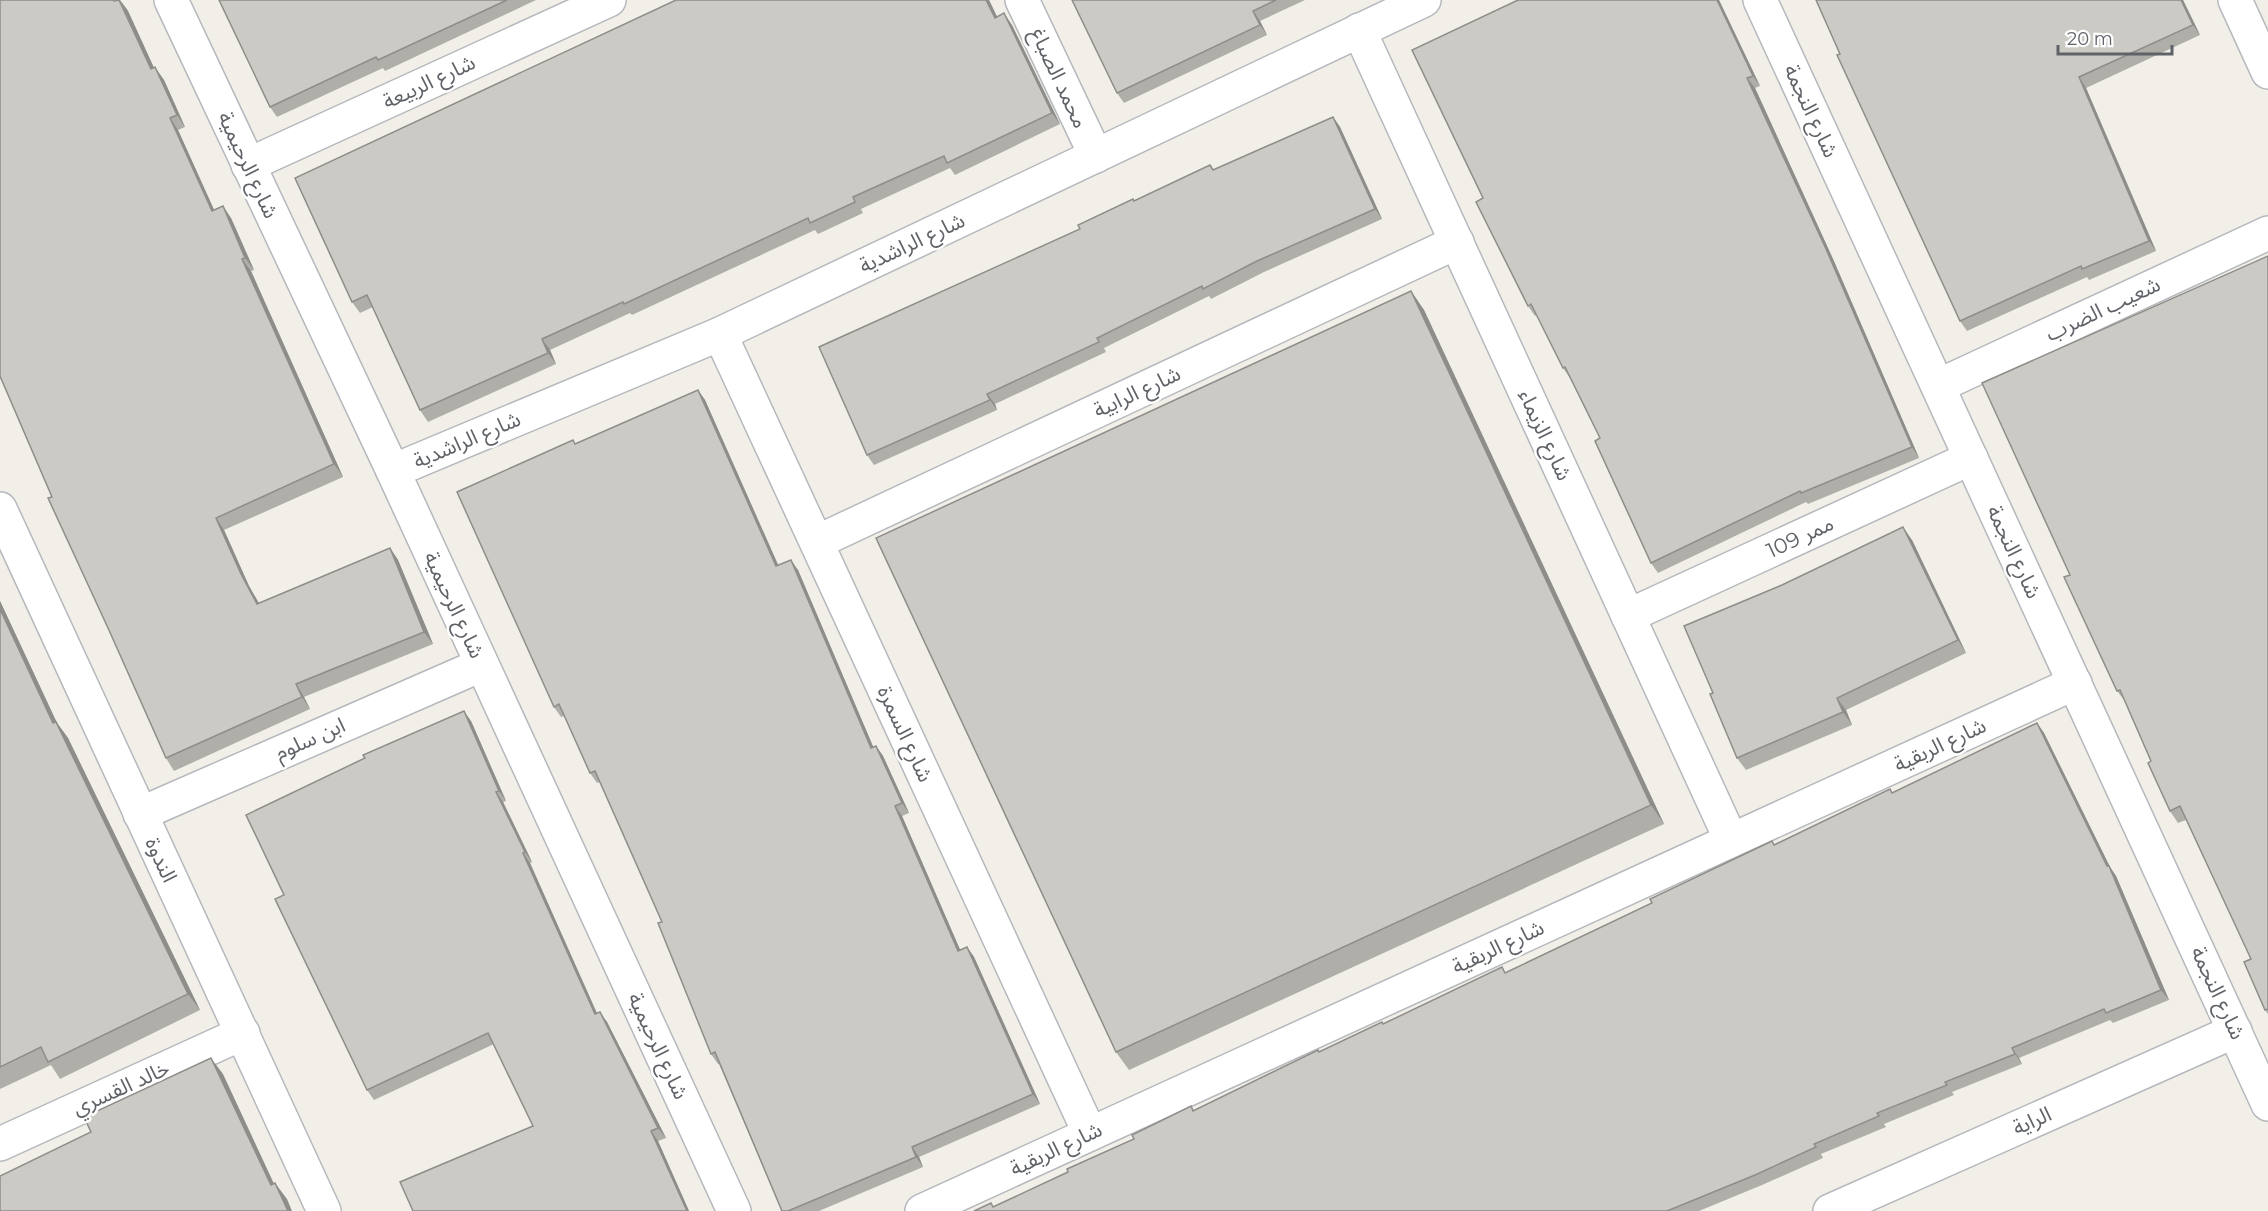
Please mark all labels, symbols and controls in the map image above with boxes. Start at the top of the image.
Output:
scale bar [2058,18,2172,56]
street label: محمد الصباغ [1023,24,1094,133]
text: 20 m [2067,28,2113,50]
street label: شارع الربيعة [379,49,480,117]
street label: شارع النجمة [1776,60,1844,163]
street label: شارع الرحيمية [210,108,284,223]
street label: شارع الراشدية [855,207,970,281]
street label: شعيب الضرب [2042,271,2164,346]
street label: شارع الرابية [1089,360,1186,425]
street label: شارع الزيماء [1511,385,1577,486]
street label: شارع الراشدية [410,406,525,476]
street label: شارع النجمة [1979,501,2047,604]
street label: ممر 109 [1762,510,1837,563]
street label: شارع الرحيمية [416,548,490,663]
street label: شارع السمرة [870,682,939,787]
street label: ابن سلوم [271,712,350,769]
street label: شارع الربقية [1890,712,1991,779]
street label: الندوة [140,833,183,886]
street label: شارع الربقية [1448,914,1549,981]
street label: شارع النجمة [2183,942,2251,1045]
street label: شارع الرحيمية [620,989,694,1104]
street label: خالد القسري [68,1055,175,1124]
street label: الراية [2009,1101,2055,1140]
street label: شارع الربقية [1006,1116,1107,1183]

